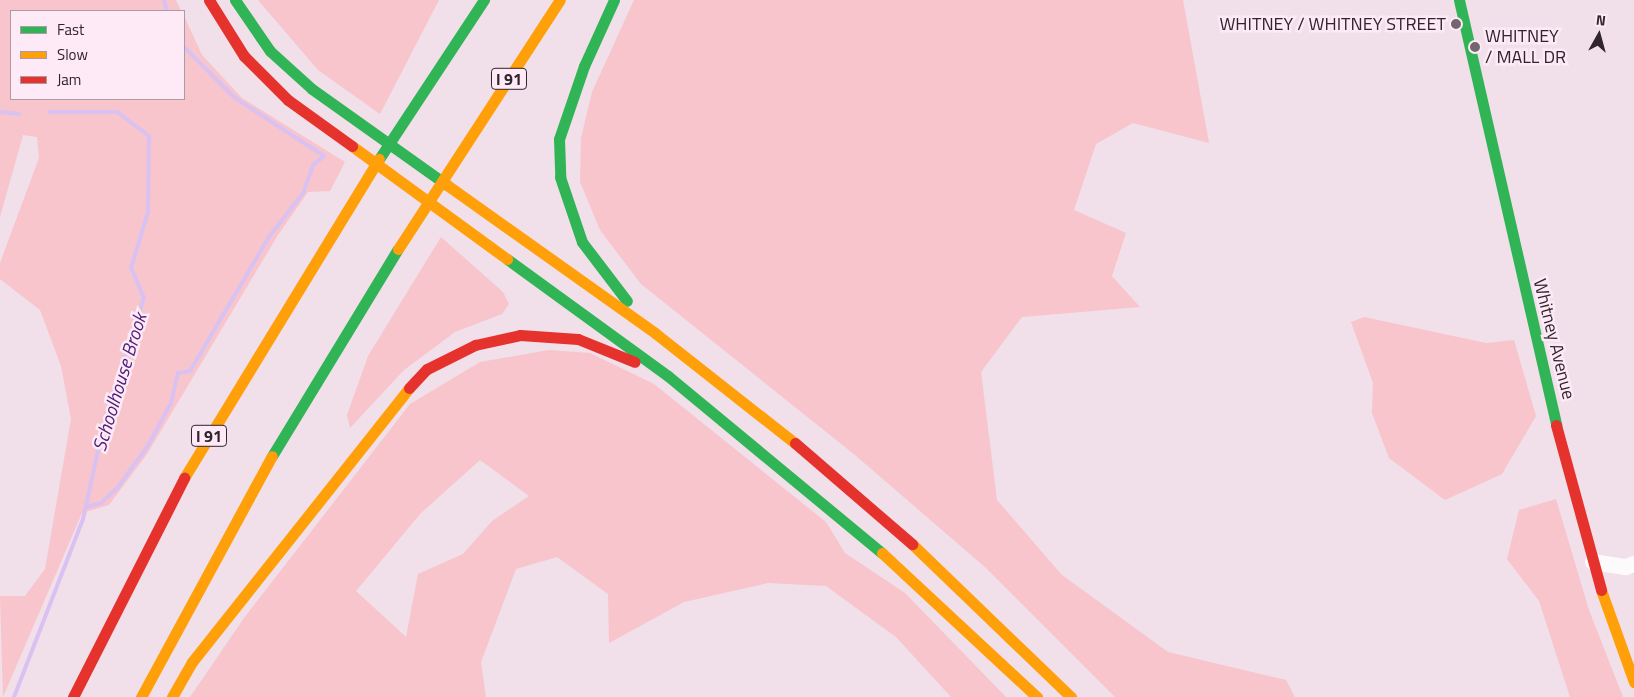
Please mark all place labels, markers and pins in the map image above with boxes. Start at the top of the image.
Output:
place label: WHITNEY / WHITNEY STREET [1219,13,1446,35]
marker: WHITNEY / WHITNEY STREET [1450,18,1462,30]
place label: WHITNEY / MALL DR [1485,26,1566,68]
marker: WHITNEY / MALL DR [1469,41,1481,53]

